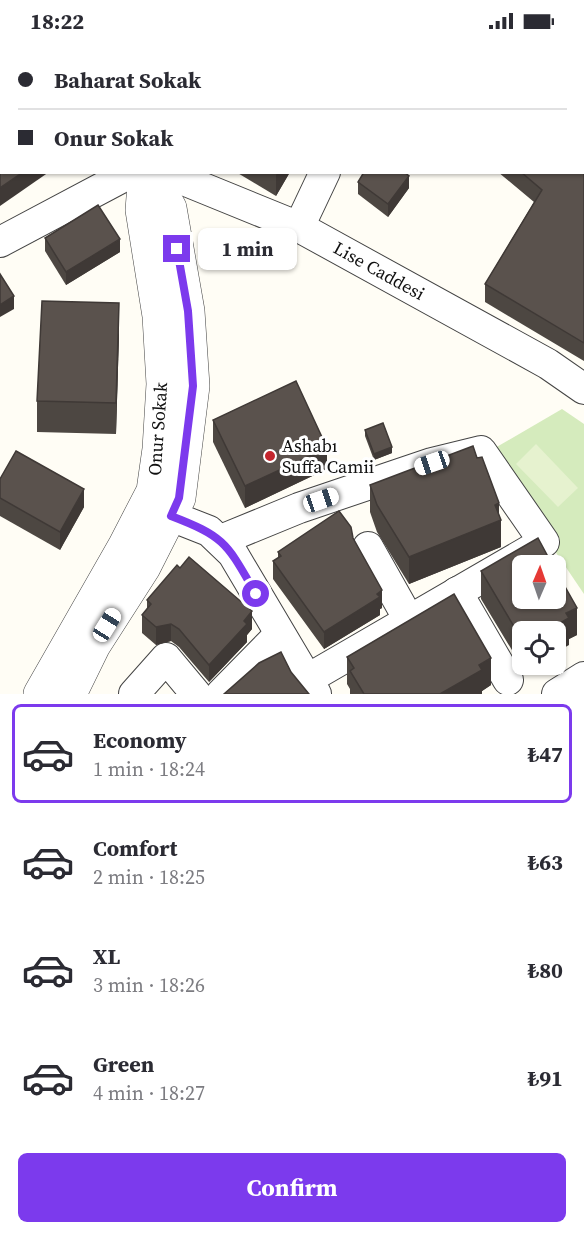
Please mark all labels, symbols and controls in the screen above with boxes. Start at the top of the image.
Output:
text: 18:22 [30,6,84,36]
text: Baharat Sokak [54,65,201,95]
text: Onur Sokak [54,123,173,153]
callout: 1 min [198,228,297,270]
route end [163,235,190,262]
text: 1 min [222,235,273,263]
street label: Lise Caddesi [329,235,429,306]
street label: Onur Sokak [142,381,173,477]
place label: Ashabı Suffa Camii [282,433,374,479]
marker: Ashabı Suffa Camii [263,449,277,463]
car [412,449,452,477]
car [301,486,341,514]
north arrow [512,555,566,609]
map controls [512,555,566,675]
route start [242,580,269,607]
car [90,605,124,645]
button: locate [512,621,566,675]
text: Economy [93,725,187,755]
icon: car [21,727,75,781]
text: ₺47 [527,739,563,769]
text: 1 min · 18:24 [93,755,205,783]
text: Comfort [93,833,177,863]
icon: car [21,835,75,889]
text: ₺63 [527,847,563,877]
text: 2 min · 18:25 [93,863,205,891]
text: XL [93,941,120,971]
icon: car [21,943,75,997]
text: ₺80 [527,955,563,985]
text: 3 min · 18:26 [93,971,205,999]
text: Green [93,1049,154,1079]
icon: car [21,1051,75,1105]
text: ₺91 [527,1063,563,1093]
text: 4 min · 18:27 [93,1079,205,1107]
button: Confirm [18,1153,566,1222]

